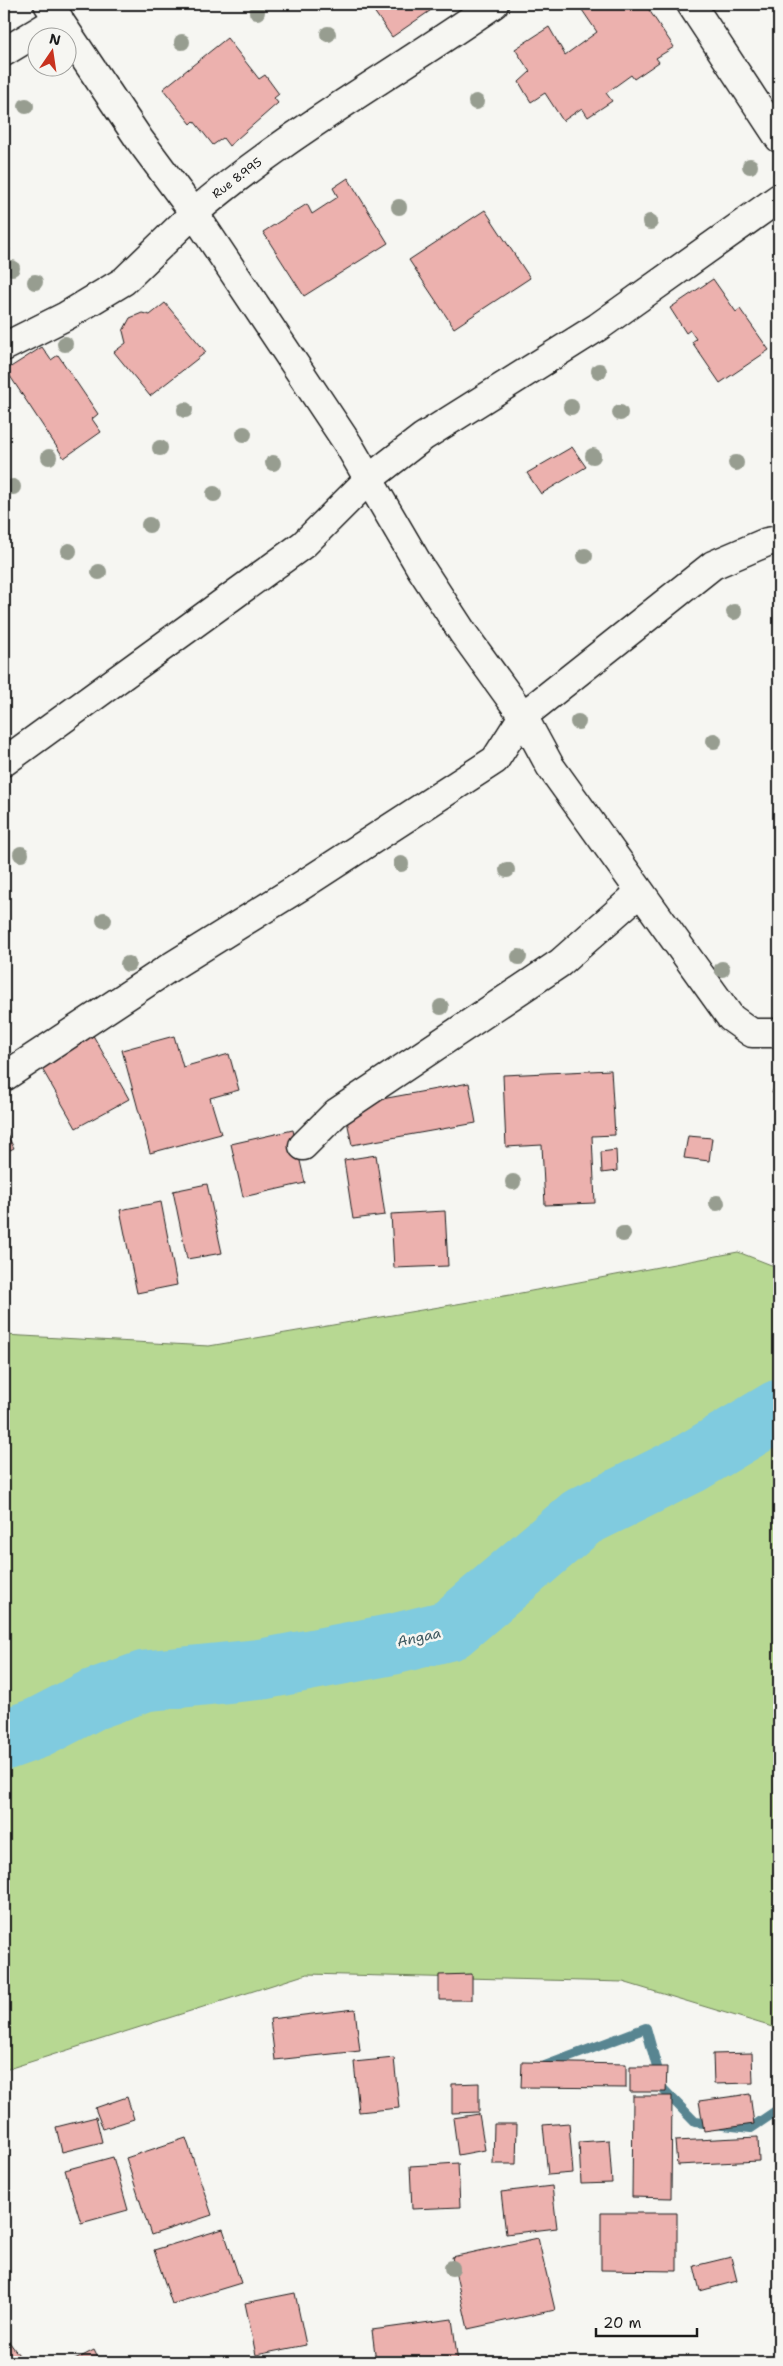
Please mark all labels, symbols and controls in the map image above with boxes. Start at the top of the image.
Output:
north arrow [28,28,78,78]
text: N [47,29,62,49]
street label: Rue 8.995 [209,154,265,202]
water label: Angaa [395,1624,443,1650]
scale bar [596,2306,697,2338]
text: 20 m [603,2313,642,2333]

